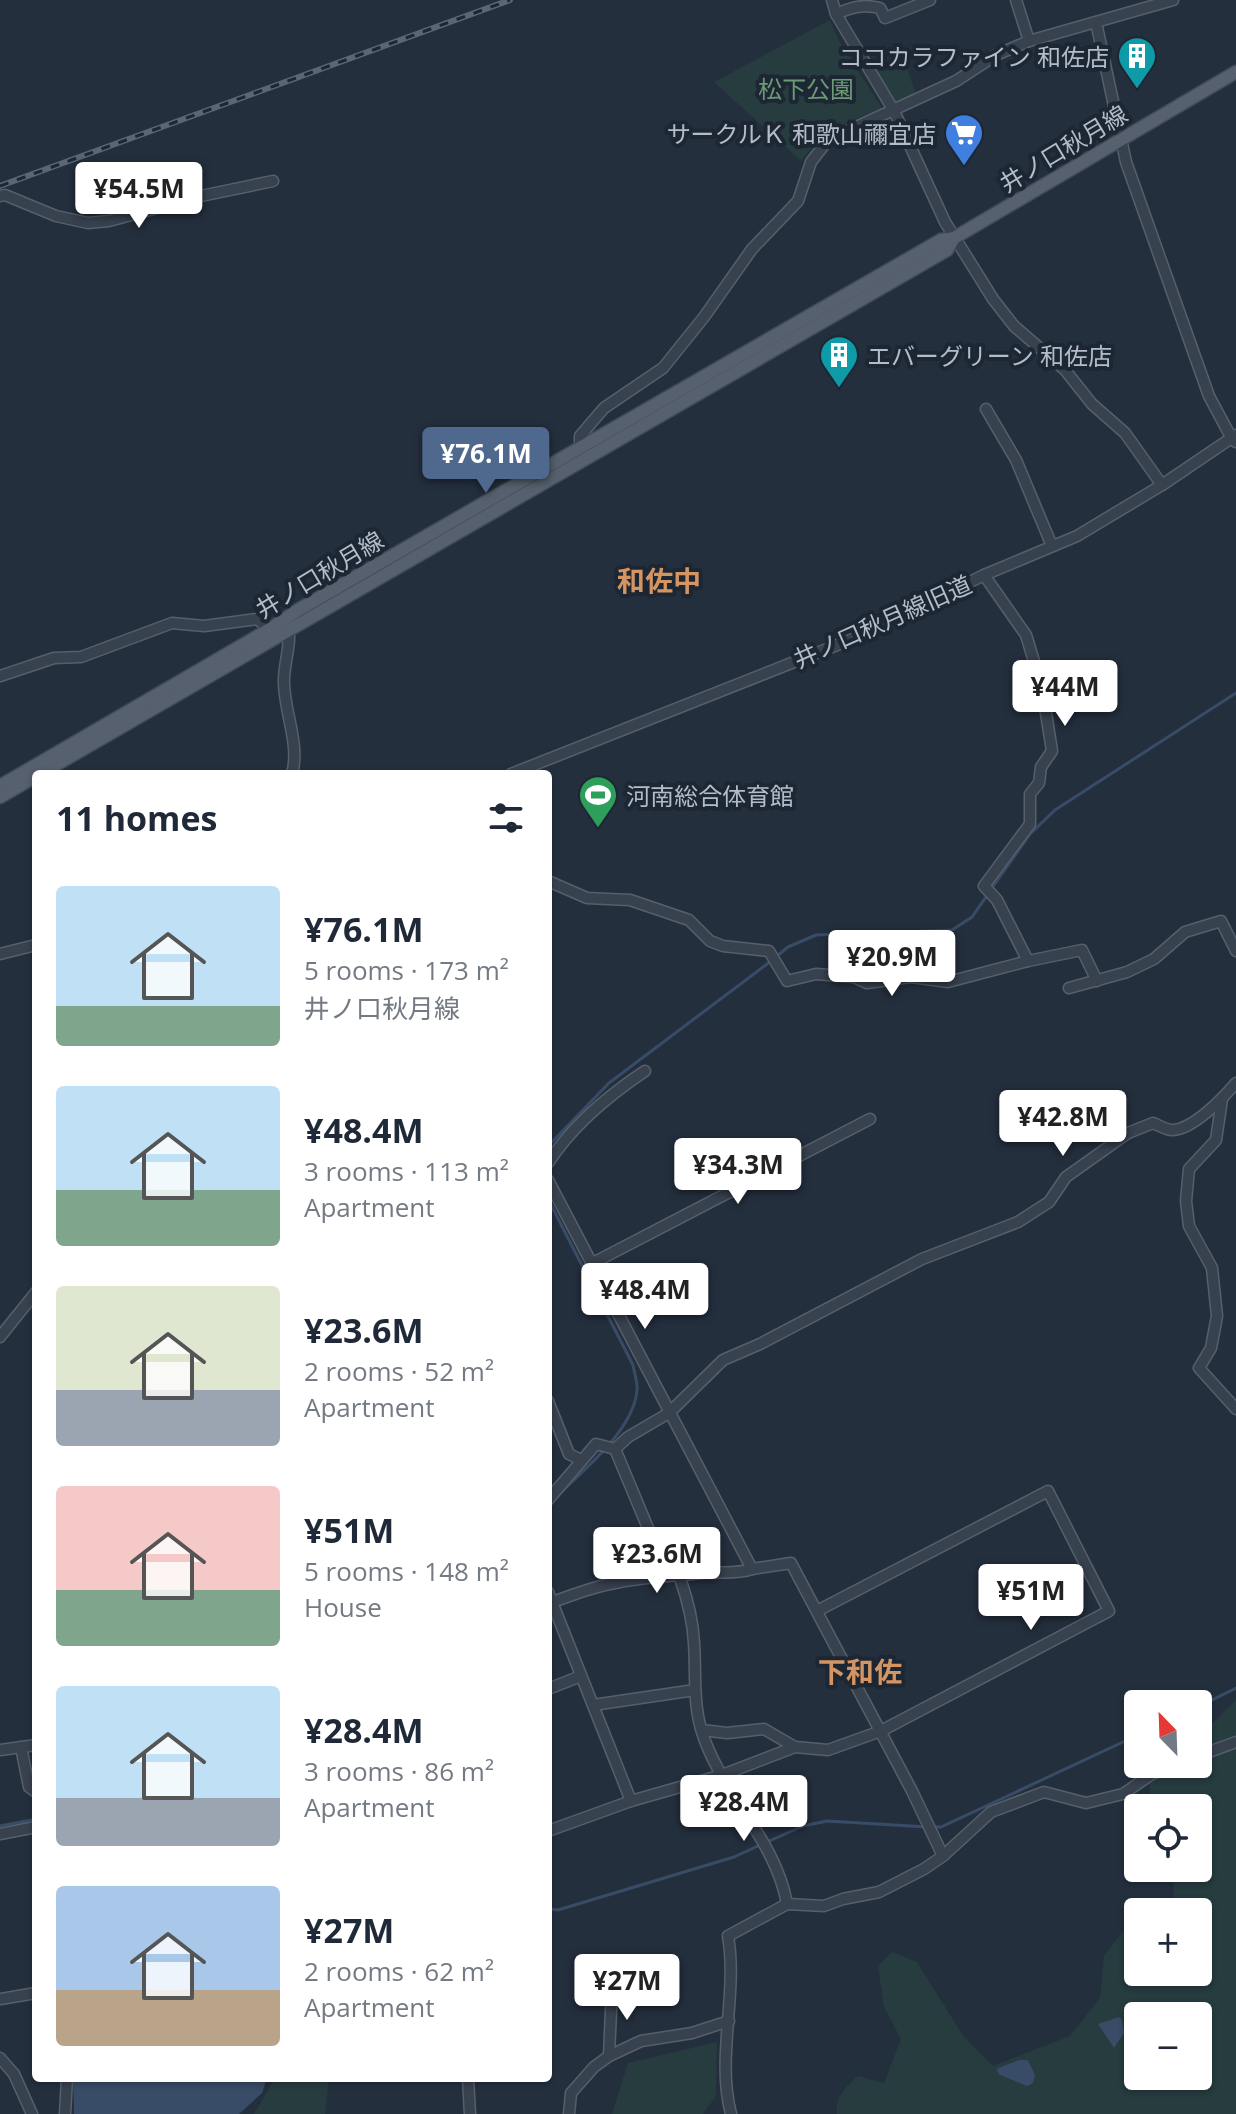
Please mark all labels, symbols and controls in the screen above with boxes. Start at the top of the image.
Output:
building icon: ココカラファイン 和佐店 [1116,35,1158,90]
place label: ココカラファイン 和佐店 [839,40,1109,73]
park label: 松下公園 [758,72,854,105]
street label: 井ノ口秋月線 [993,97,1133,199]
supermarket icon: サークルＫ 和歌山禰宜店 [943,112,985,167]
place label: サークルＫ 和歌山禰宜店 [666,117,936,150]
pin: ¥54.5M [74,162,204,230]
text: ¥54.5M [93,170,185,206]
building icon: エバーグリーン 和佐店 [818,334,860,389]
place label: エバーグリーン 和佐店 [867,339,1112,372]
pin: ¥76.1M [421,427,551,495]
text: ¥76.1M [440,435,532,471]
street label: 井ノ口秋月線 [249,523,389,625]
district label: 和佐中 [617,561,701,599]
street label: 井ノ口秋月線旧道 [788,567,976,675]
pin: ¥44M [1018,660,1112,728]
text: ¥44M [1030,668,1100,704]
sports icon: 河南総合体育館 [577,774,619,829]
place label: 河南総合体育館 [626,779,794,812]
text: 11 homes [56,795,217,841]
icon: filters [484,796,528,840]
text: ¥76.1M [304,906,424,952]
icon: home [120,918,216,1014]
pin: ¥20.9M [827,930,957,998]
text: ¥20.9M [846,938,938,974]
text: 5 rooms · 173 m² [304,952,509,988]
text: 井ノ口秋月線 [304,990,460,1026]
pin: ¥42.8M [998,1090,1128,1158]
text: ¥42.8M [1017,1098,1109,1134]
text: ¥48.4M [304,1107,424,1153]
icon: home [120,1118,216,1214]
pin: ¥34.3M [673,1138,803,1206]
text: ¥34.3M [692,1146,784,1182]
text: 3 rooms · 113 m² [304,1153,509,1189]
text: Apartment [304,1189,435,1225]
pin: ¥48.4M [580,1263,710,1331]
text: ¥48.4M [599,1271,691,1307]
text: ¥23.6M [304,1307,424,1353]
icon: home [120,1318,216,1414]
text: 2 rooms · 52 m² [304,1353,494,1389]
text: Apartment [304,1389,435,1425]
text: ¥51M [304,1507,394,1553]
icon: home [120,1518,216,1614]
pin: ¥23.6M [592,1527,722,1595]
text: ¥23.6M [611,1535,703,1571]
text: 5 rooms · 148 m² [304,1553,509,1589]
pin: ¥51M [984,1564,1078,1632]
text: ¥51M [996,1572,1066,1608]
text: House [304,1589,382,1625]
district label: 下和佐 [818,1652,902,1690]
north arrow [1124,1690,1212,1778]
map controls [1124,1690,1212,2090]
text: ¥28.4M [304,1707,424,1753]
icon: home [120,1718,216,1814]
text: 3 rooms · 86 m² [304,1753,494,1789]
pin: ¥28.4M [679,1775,809,1843]
text: ¥28.4M [698,1783,790,1819]
text: Apartment [304,1789,435,1825]
button: locate [1124,1794,1212,1882]
button: + [1124,1898,1212,1986]
text: ¥27M [304,1907,394,1953]
icon: home [120,1918,216,2014]
text: 2 rooms · 62 m² [304,1953,494,1989]
pin: ¥27M [580,1954,674,2022]
text: ¥27M [592,1962,662,1998]
text: Apartment [304,1989,435,2025]
button: − [1124,2002,1212,2090]

